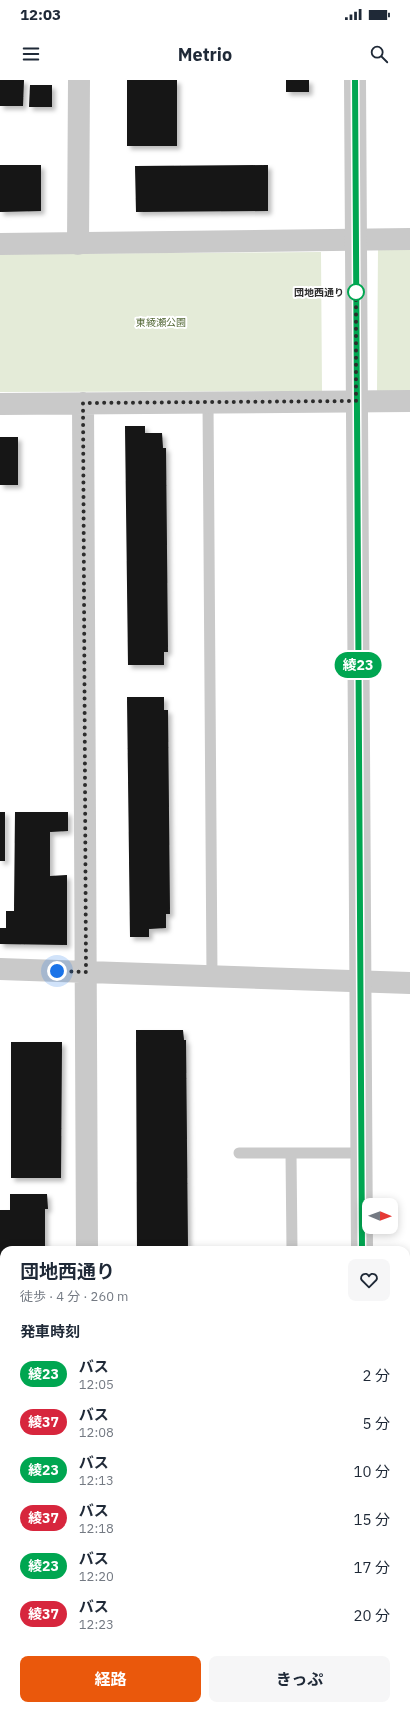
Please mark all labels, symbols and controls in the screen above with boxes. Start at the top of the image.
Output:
text: 12:03 [20,5,61,24]
icon: menu [20,43,42,65]
text: Metrio [178,43,232,66]
icon: search [368,43,390,65]
marker: 団地西通り [347,283,365,301]
place label: 団地西通り [294,286,344,299]
park label: 東綾瀬公園 [136,316,186,329]
line badge: 綾23 [335,652,381,678]
text: 綾23 [343,656,373,674]
your location [47,961,67,981]
north arrow [362,1198,398,1234]
map controls [362,1198,398,1234]
text: 団地西通り [20,1259,115,1283]
button: heart [348,1259,390,1301]
text: 徒歩 · 4 分 · 260 m [20,1288,128,1305]
text: 発車時刻 [20,1322,80,1341]
text: バス [79,1357,109,1376]
text: 綾23 [28,1365,59,1383]
text: 2 分 [362,1366,390,1385]
text: 12:05 [79,1376,114,1393]
text: バス [79,1405,109,1424]
text: 綾37 [28,1413,59,1431]
text: 5 分 [362,1414,390,1433]
text: 12:08 [79,1424,114,1441]
text: バス [79,1453,109,1472]
text: 綾23 [28,1461,59,1479]
text: 10 分 [353,1462,390,1481]
text: 12:13 [79,1472,114,1489]
text: バス [79,1501,109,1520]
text: 綾37 [28,1509,59,1527]
text: 15 分 [353,1510,390,1529]
text: 12:18 [79,1520,114,1537]
text: バス [79,1549,109,1568]
text: 綾23 [28,1557,59,1575]
text: 17 分 [353,1558,390,1577]
text: 12:20 [79,1568,114,1585]
text: バス [79,1597,109,1616]
text: 綾37 [28,1605,59,1623]
text: 20 分 [353,1606,390,1625]
text: 12:23 [79,1616,114,1633]
button: 経路 [20,1656,201,1702]
button: きっぷ [209,1656,390,1702]

